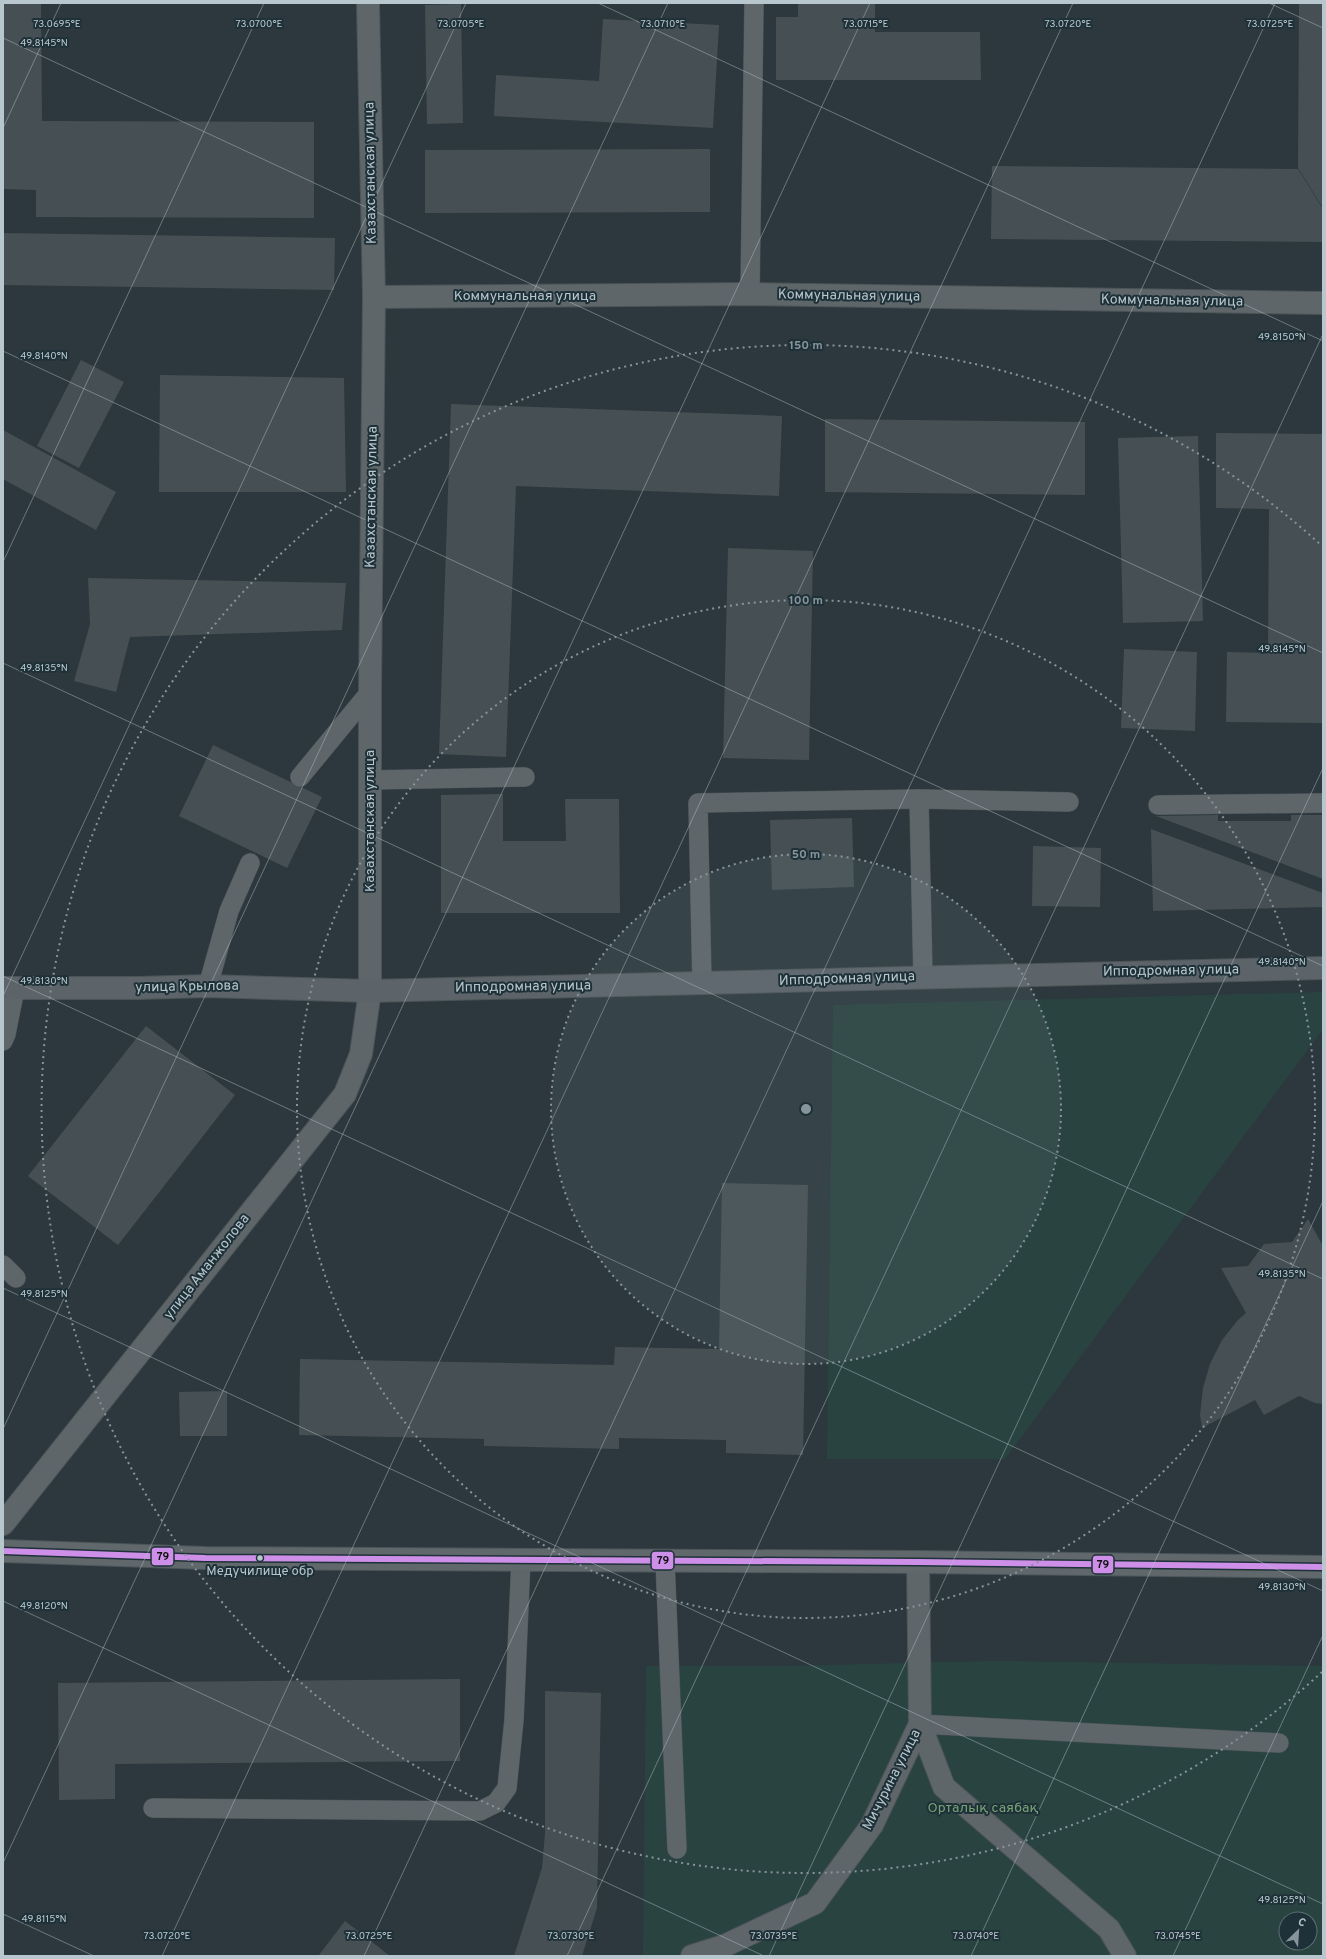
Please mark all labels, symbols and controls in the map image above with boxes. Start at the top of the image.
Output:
text: 73.0695°E [33,18,81,31]
text: 73.0700°E [235,18,283,31]
text: 73.0705°E [437,18,485,31]
text: 73.0710°E [640,18,686,31]
text: 73.0715°E [844,18,888,31]
text: 73.0720°E [1044,18,1092,31]
text: 73.0725°E [1247,18,1293,31]
text: 49.8145°N [20,37,68,50]
street label: Казахстанская улица [361,102,381,244]
street label: Коммунальная улица [778,286,920,306]
street label: Коммунальная улица [454,288,596,305]
street label: Коммунальная улица [1101,291,1243,311]
text: 49.8150°N [1258,331,1306,344]
text: 150 m [789,338,823,354]
text: 49.8140°N [20,350,68,363]
street label: Казахстанская улица [362,426,382,568]
text: 100 m [789,593,823,609]
text: 49.8145°N [1258,643,1306,656]
text: 49.8135°N [20,662,68,675]
street label: Казахстанская улица [362,750,379,892]
text: 50 m [792,847,820,863]
text: 49.8140°N [1258,956,1306,969]
street label: Ипподромная улица [1103,961,1239,981]
street label: Ипподромная улица [779,968,915,990]
text: 49.8130°N [20,975,68,988]
street label: Ипподромная улица [455,977,591,997]
street label: улица Крылова [135,978,239,996]
centre of rings [799,1102,813,1116]
street label: улица Аманжолова [160,1211,254,1323]
text: 49.8135°N [1258,1268,1306,1281]
text: 49.8125°N [20,1288,68,1301]
line badge: 79 [151,1547,174,1566]
text: 79 [157,1550,170,1564]
line badge: 79 [651,1551,674,1570]
marker: Медучилище обр [255,1553,265,1563]
text: 79 [657,1554,670,1568]
line badge: 79 [1092,1555,1114,1574]
text: 79 [1097,1558,1110,1572]
place label: Медучилище обр [206,1564,314,1580]
text: 49.8130°N [1258,1581,1306,1594]
text: 49.8120°N [20,1600,68,1613]
street label: Мичурина улица [859,1727,925,1833]
park label: Орталық саябақ [927,1800,1039,1817]
text: 49.8125°N [1258,1894,1306,1907]
north arrow [1278,1911,1318,1951]
text: 49.8115°N [21,1913,67,1926]
text: С [1296,1915,1308,1931]
text: 73.0720°E [143,1930,191,1943]
text: 73.0725°E [346,1930,392,1943]
text: 73.0730°E [548,1930,594,1943]
text: 73.0735°E [751,1930,797,1943]
text: 73.0740°E [953,1930,999,1943]
text: 73.0745°E [1155,1930,1201,1943]

